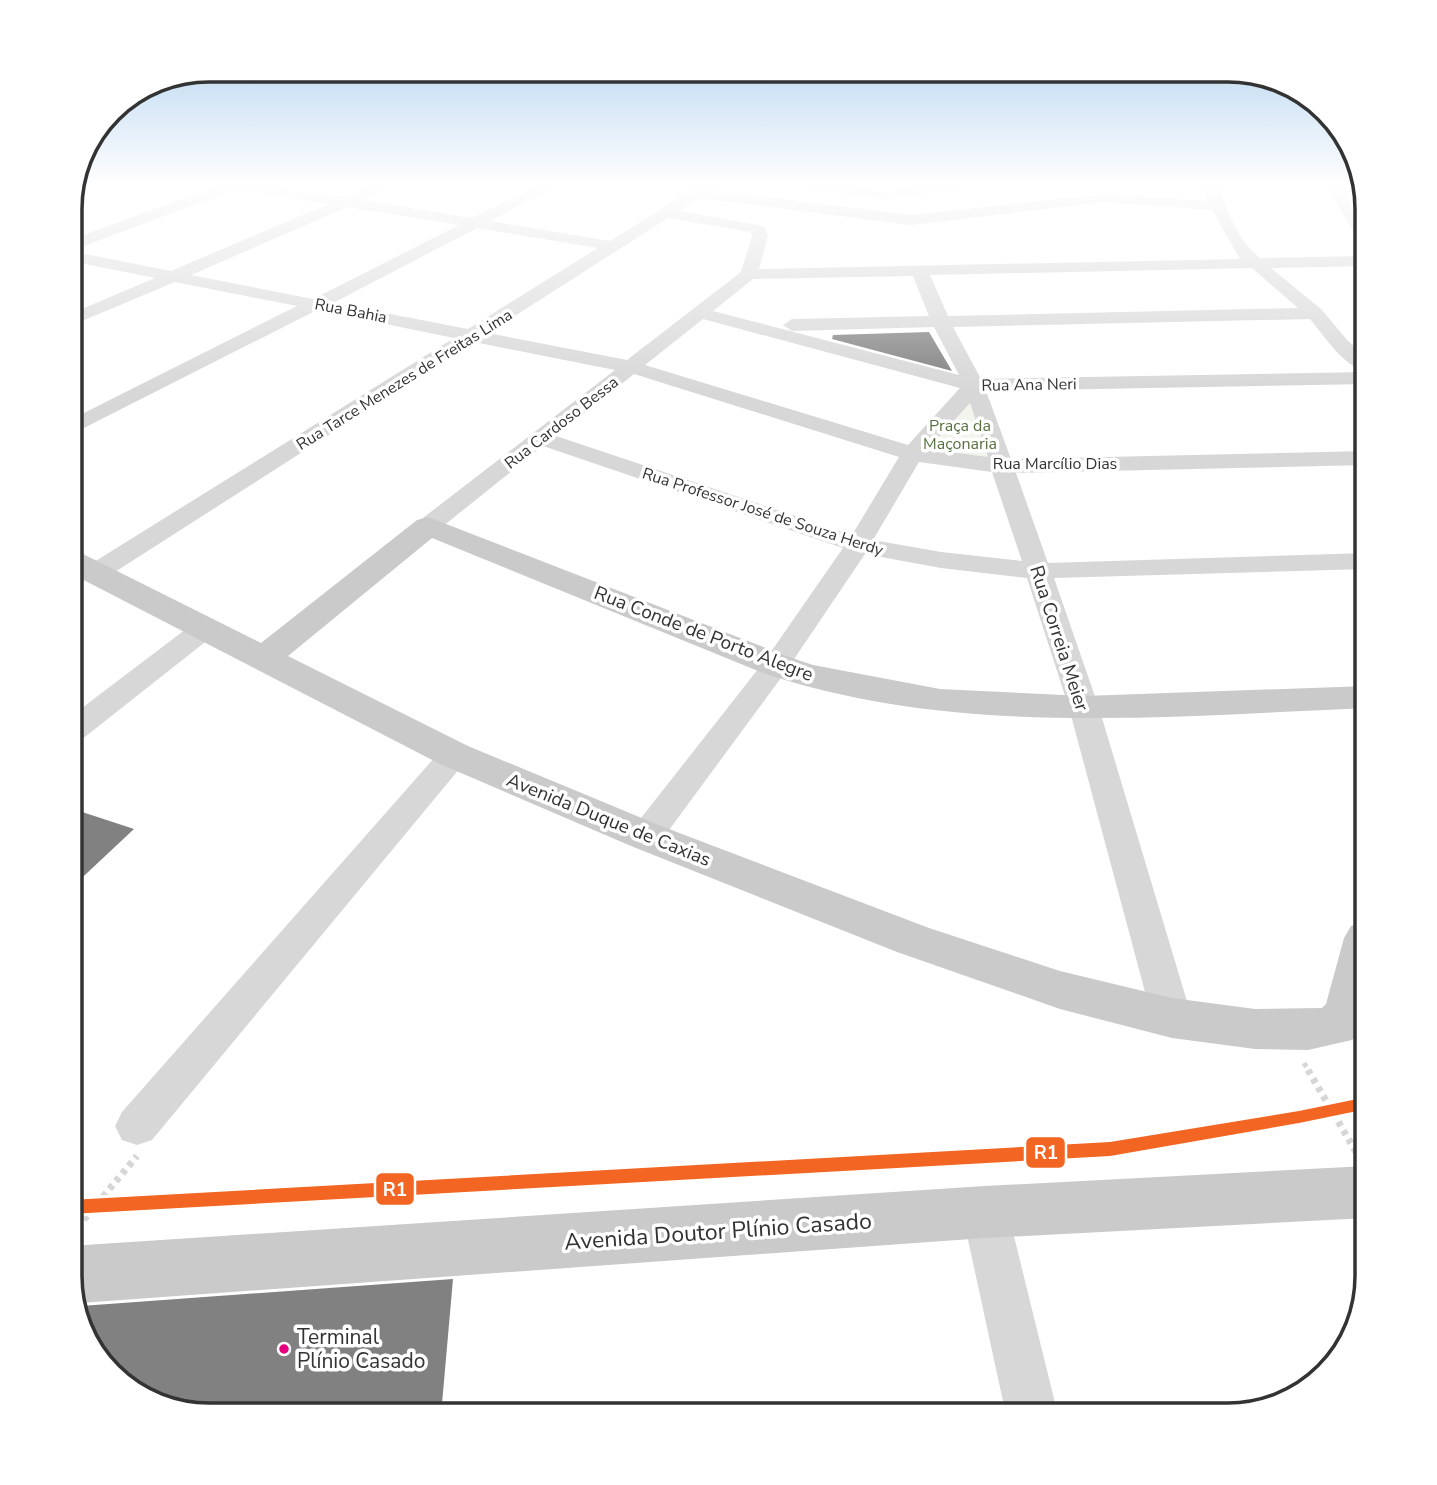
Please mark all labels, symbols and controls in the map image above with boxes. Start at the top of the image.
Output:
street label: Rua Bahia [313,293,389,329]
street label: Rua Tarce Menezes de Freitas Lima [292,304,517,456]
street label: Rua Cardoso Bessa [500,371,623,474]
street label: Rua Ana Neri [981,373,1077,397]
park label: Praça da Maçonaria [923,415,997,455]
street label: Rua Marcílio Dias [993,453,1117,475]
street label: Rua Professor José de Souza Herdy [639,463,887,562]
street label: Rua Correia Meier [1023,562,1095,715]
street label: Rua Conde de Porto Alegre [590,580,817,688]
street label: Avenida Duque de Caxias [503,767,715,873]
line badge: R1 [1025,1136,1066,1169]
text: R1 [1034,1140,1058,1166]
line badge: R1 [375,1172,415,1206]
text: R1 [383,1177,407,1203]
street label: Avenida Doutor Plínio Casado [563,1205,873,1258]
place label: Terminal Plínio Casado [297,1323,425,1375]
marker: Terminal Plínio Casado [277,1342,291,1356]

